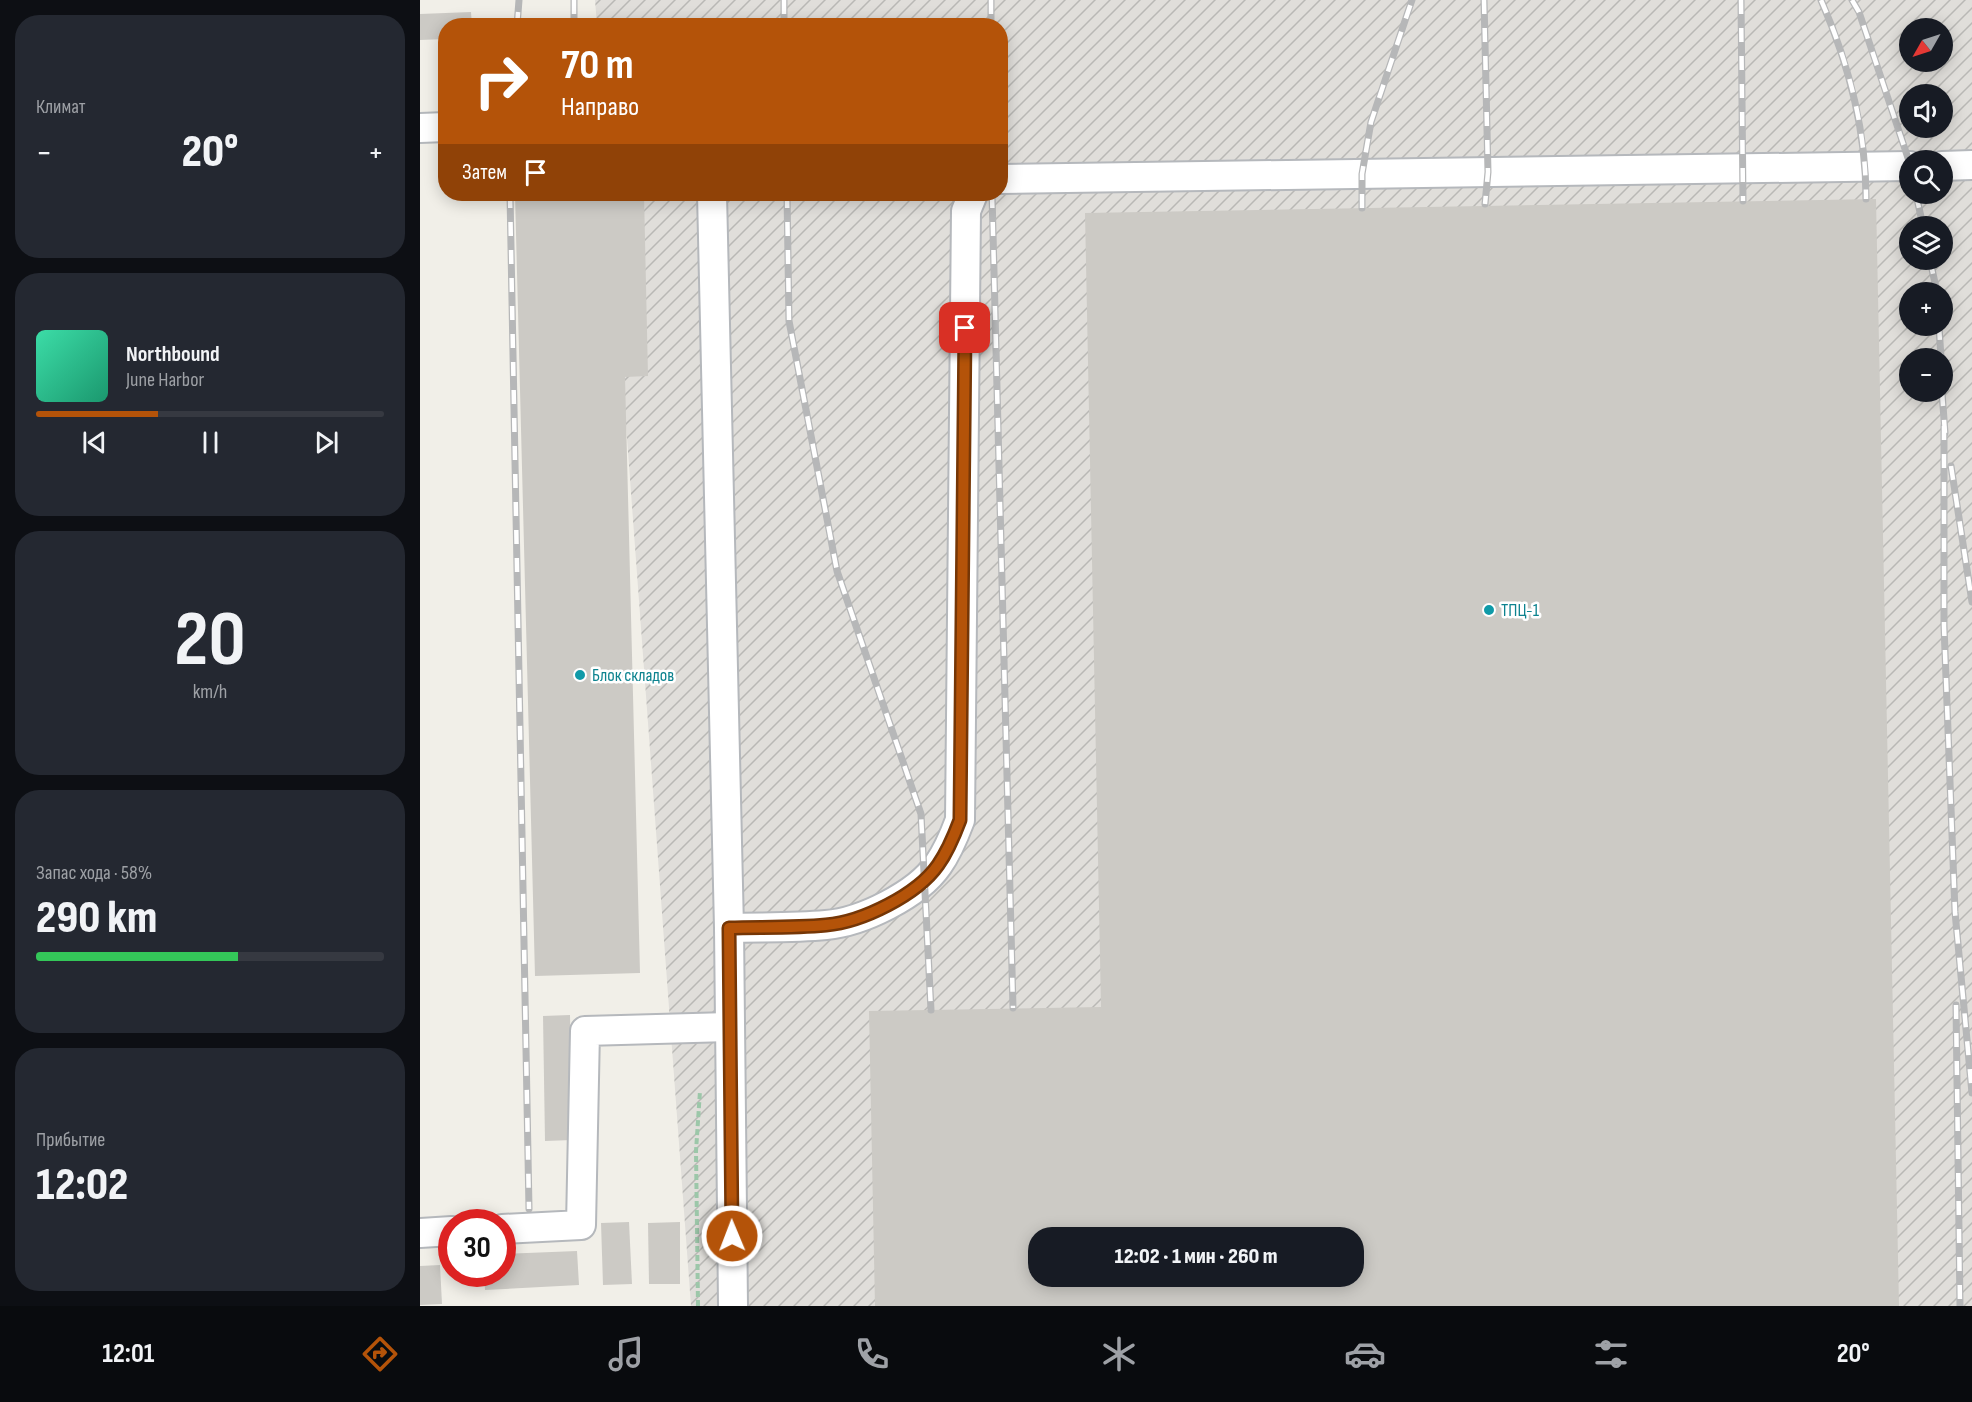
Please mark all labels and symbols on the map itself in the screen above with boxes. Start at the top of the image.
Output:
north arrow [1899,18,1953,72]
pin [939,302,990,353]
place label: ТПЦ-1 [1501,600,1540,621]
marker: ТПЦ-1 [1482,603,1496,617]
place label: Блок складов [592,665,674,686]
marker: Блок складов [573,668,587,682]
position arrow [700,1204,764,1268]
speed limit sign: 30 [438,1209,516,1287]

